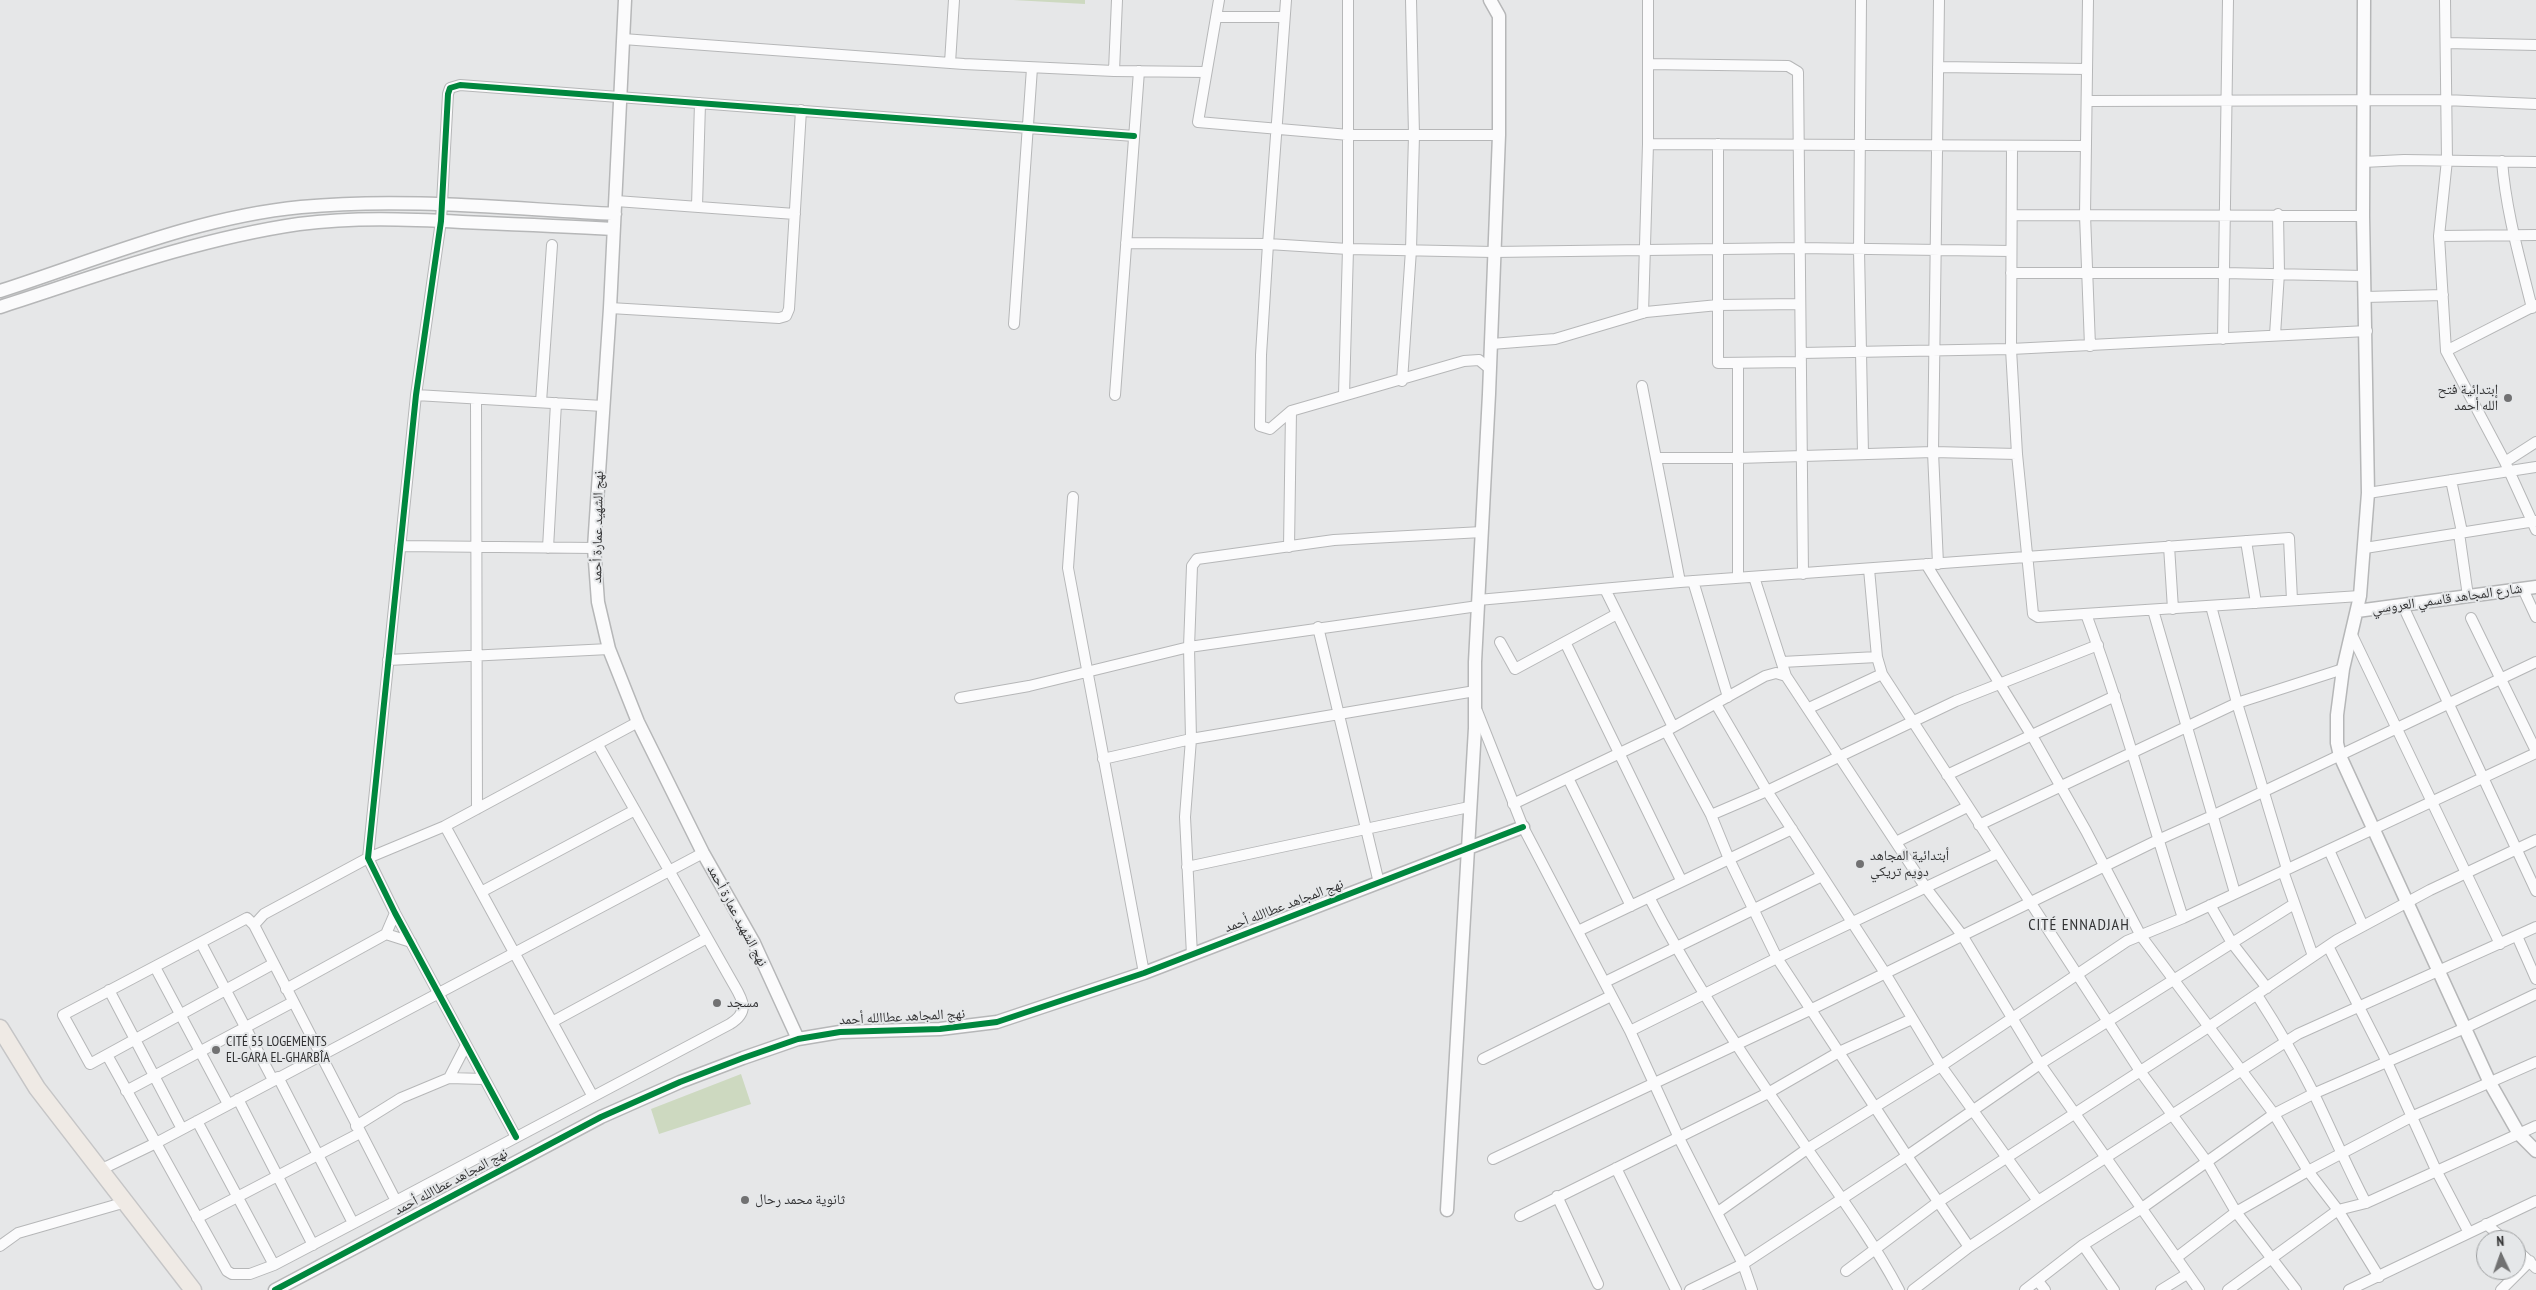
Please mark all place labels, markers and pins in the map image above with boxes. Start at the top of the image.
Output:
place label: إبتدائية فتح الله أحمد [2437,382,2498,414]
marker: إبتدائية فتح الله أحمد [2502,392,2514,404]
place label: أبتدائية المجاهد دويم تريكي [1870,848,1949,880]
marker: أبتدائية المجاهد دويم تريكي [1854,858,1866,870]
place label: مسجد [727,995,759,1011]
marker: مسجد [711,997,723,1009]
place label: CITÉ 55 LOGEMENTS EL-GARA EL-GHARBÎA [226,1034,330,1066]
marker: CITÉ 55 LOGEMENTS EL-GARA EL-GHARBÎA [210,1044,222,1056]
place label: ثانوية محمد رحال [755,1192,845,1208]
marker: ثانوية محمد رحال [739,1194,751,1206]

